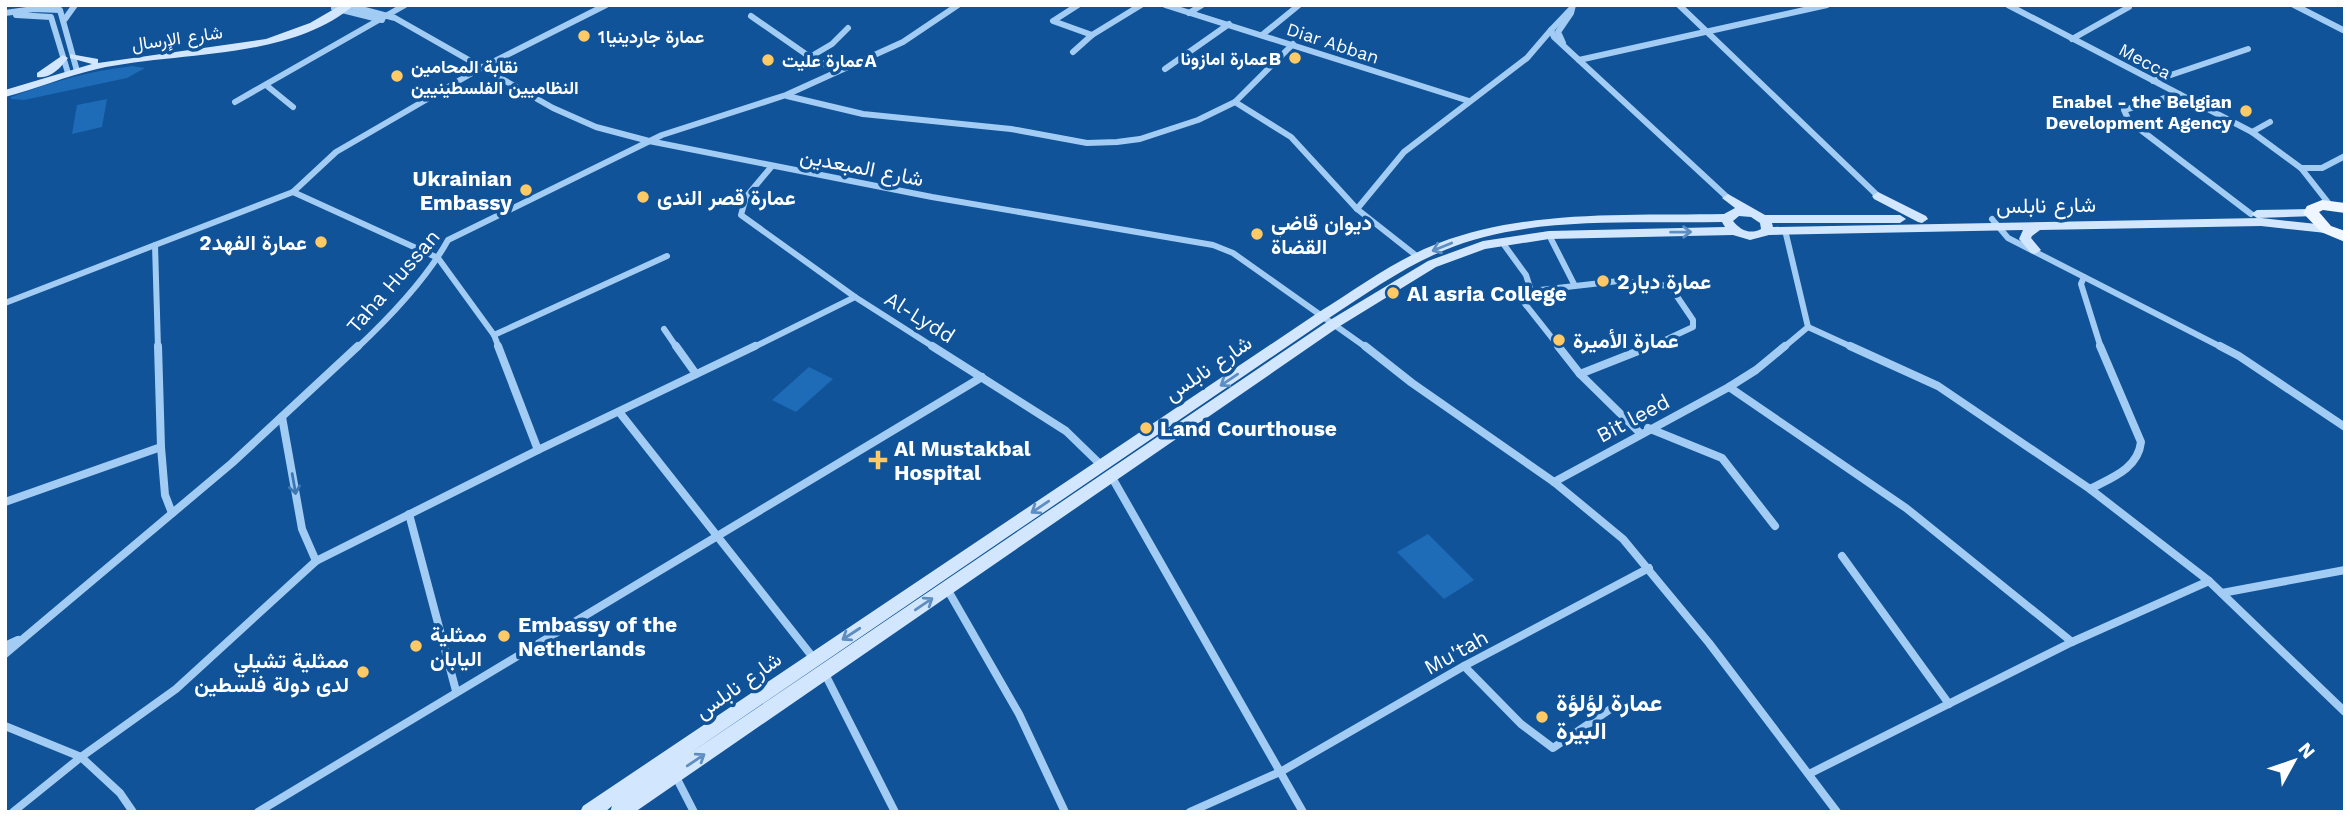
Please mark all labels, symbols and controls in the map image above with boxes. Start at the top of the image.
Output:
street label: Diar Abban [1284,18,1382,68]
street label: شارع الإرسال [130,21,224,57]
place label: عمارة جاردينيا1 [598,26,704,48]
marker: عمارة جاردينيا1 [576,28,592,44]
street label: Mecca [2115,39,2175,83]
place label: عمارة امازوناB [1181,48,1281,70]
place label: عمارة عليتA [782,50,878,72]
marker: عمارة امازوناB [1287,50,1303,66]
marker: عمارة عليتA [760,52,776,68]
place label: نقابة المحامين النظاميين الفلسطينيين [411,56,579,99]
marker: نقابة المحامين النظاميين الفلسطينيين [389,68,405,84]
place label: Enabel - the Belgian Development Agency [2046,91,2233,133]
marker: Enabel - the Belgian Development Agency [2238,103,2254,119]
street label: شارع المبعدين [798,143,926,193]
place label: Ukrainian Embassy [413,166,512,215]
marker: Ukrainian Embassy [518,182,534,198]
place label: عمارة قصر الندى [657,185,796,211]
marker: عمارة قصر الندى [635,189,651,205]
street label: شارع نابلس [1996,192,2096,220]
place label: ديوان قاضي القضاة [1271,210,1372,259]
street label: Taha Hussan [341,224,445,338]
marker: ديوان قاضي القضاة [1249,226,1265,242]
one-way arrow [1669,226,1692,239]
place label: عمارة الفهد2 [199,230,307,256]
marker: عمارة الفهد2 [313,234,329,250]
one-way arrow [1432,241,1453,254]
place label: عمارة ديار2 [1617,269,1711,295]
marker: عمارة ديار2 [1595,273,1611,289]
place label: Al asria College [1407,281,1567,306]
marker: Al asria College [1385,285,1401,301]
street label: Al-Lydd [880,286,960,348]
place label: عمارة الأميرة [1573,328,1679,354]
street label: شارع نابلس [1160,330,1257,408]
marker: عمارة الأميرة [1551,332,1567,348]
one-way arrow [1219,373,1239,387]
street label: Bit leed [1592,388,1674,448]
place label: Land Courthouse [1160,416,1337,441]
marker: Land Courthouse [1138,420,1154,436]
place label: Al Mustakbal Hospital [894,436,1031,485]
marker: Al Mustakbal Hospital [868,450,888,470]
one-way arrow [288,472,301,495]
one-way arrow [1031,500,1050,514]
one-way arrow [914,597,933,611]
place label: Embassy of the Netherlands [518,612,677,661]
place label: ممثلية اليابان [430,622,487,671]
street label: Mu'tah [1420,624,1492,680]
one-way arrow [842,626,861,641]
marker: Embassy of the Netherlands [496,628,512,644]
marker: ممثلية اليابان [408,638,424,654]
street label: شارع نابلس [690,646,787,725]
place label: ممثلية تشيلي لدى دولة فلسطين [194,648,349,698]
marker: ممثلية تشيلي لدى دولة فلسطين [355,664,371,680]
place label: عمارة لؤلؤة البيرة [1556,689,1662,746]
marker: عمارة لؤلؤة البيرة [1534,709,1550,725]
north arrow [2259,726,2329,796]
text: N [2293,738,2320,763]
one-way arrow [686,753,705,767]

